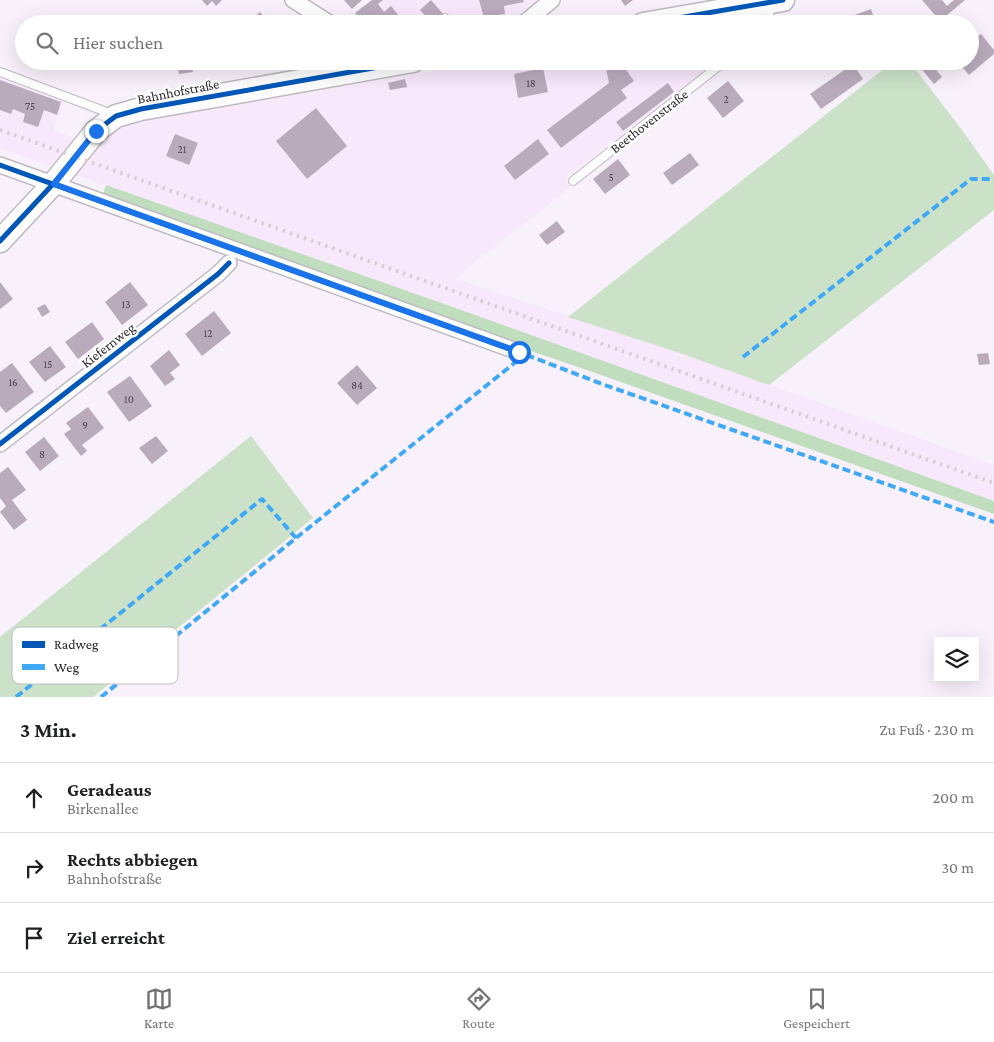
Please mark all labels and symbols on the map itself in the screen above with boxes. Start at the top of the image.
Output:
street label: Bahnhofstraße [136,75,220,107]
house number: 18 [526,77,536,89]
street label: Beethovenstraße [607,86,691,156]
house number: 2 [723,93,729,105]
house number: 75 [25,100,35,112]
route end [85,120,108,143]
house number: 21 [178,143,187,155]
house number: 5 [608,171,614,183]
house number: 13 [122,298,130,310]
street label: Kiefernweg [78,319,138,371]
house number: 12 [204,327,212,339]
route start [508,341,531,364]
house number: 15 [44,358,52,370]
house number: 16 [8,376,18,388]
house number: 84 [351,379,363,391]
house number: 10 [124,393,134,405]
house number: 9 [82,419,88,431]
house number: 8 [39,448,45,460]
legend [12,627,178,684]
text: Radweg [54,636,99,652]
text: Weg [54,659,79,675]

